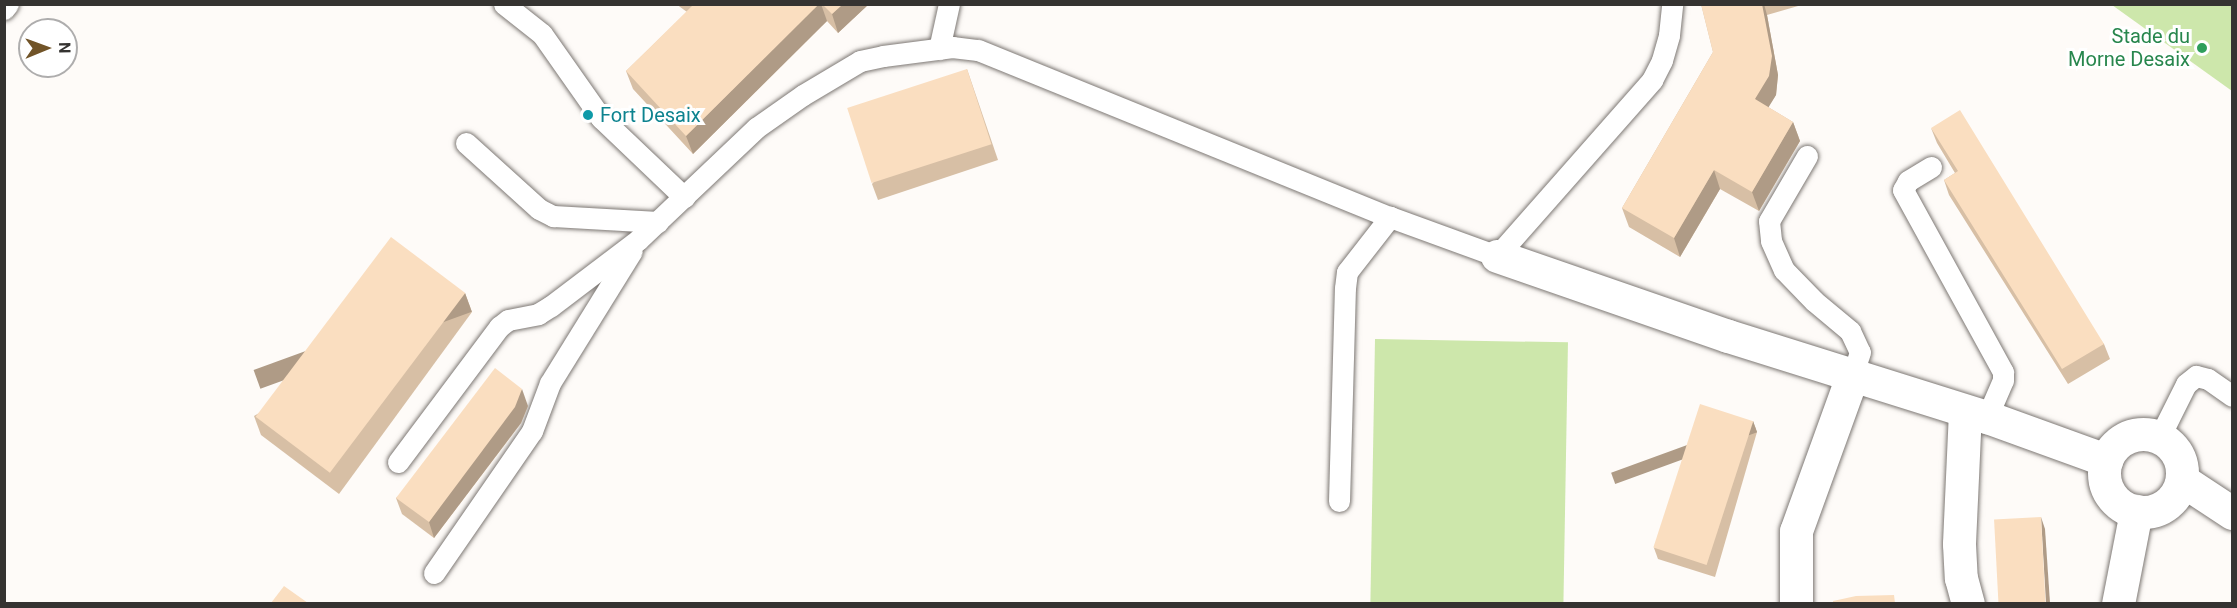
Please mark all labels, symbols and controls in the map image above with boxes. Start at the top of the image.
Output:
north arrow [18,18,78,78]
place label: Stade du Morne Desaix [2068,24,2190,71]
marker: Stade du Morne Desaix [2195,41,2209,55]
text: N [55,42,74,54]
place label: Fort Desaix [600,103,701,127]
marker: Fort Desaix [581,108,595,122]

